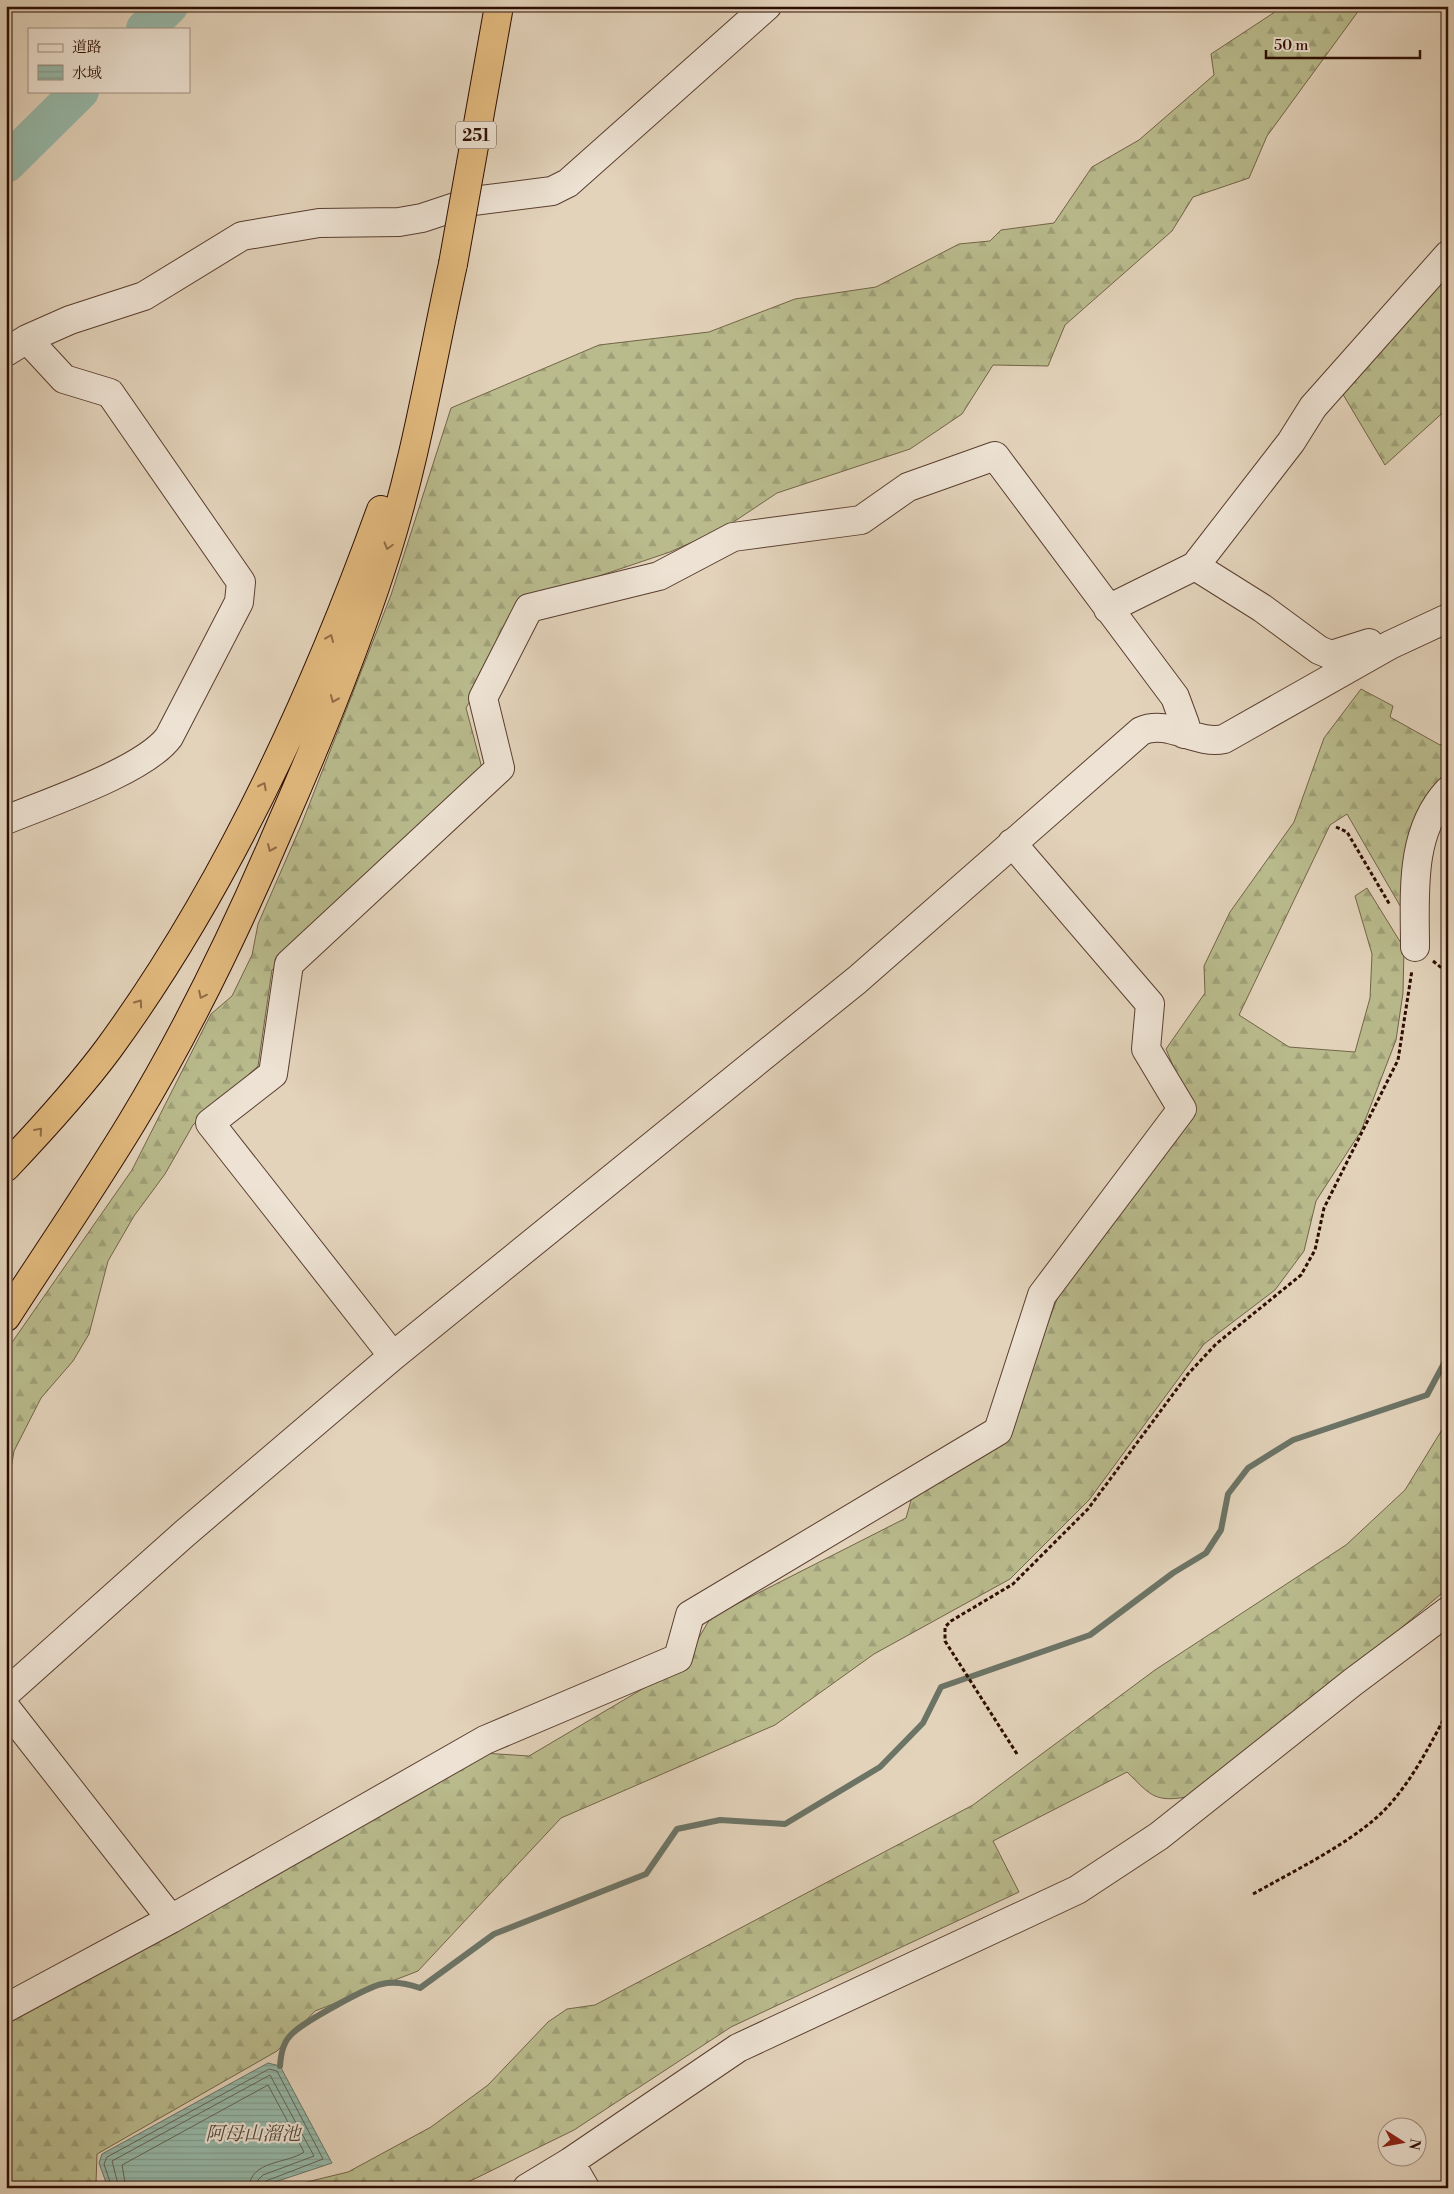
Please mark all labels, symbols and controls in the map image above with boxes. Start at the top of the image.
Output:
legend [28,28,190,92]
scale bar [1266,28,1420,60]
text: 50 m [1274,36,1308,55]
text: 道路 [72,38,102,57]
text: 水域 [72,64,102,83]
road number: 251 [456,122,496,148]
one-way arrow [384,541,394,549]
one-way arrow [324,634,335,643]
one-way arrow [329,694,339,702]
one-way arrow [257,783,267,792]
one-way arrow [267,843,278,852]
one-way arrow [198,990,208,999]
one-way arrow [133,999,142,1009]
one-way arrow [34,1128,42,1137]
north arrow [1376,2116,1426,2166]
water label: 阿母山溜池 [205,2122,302,2146]
text: N [1404,2137,1424,2151]

